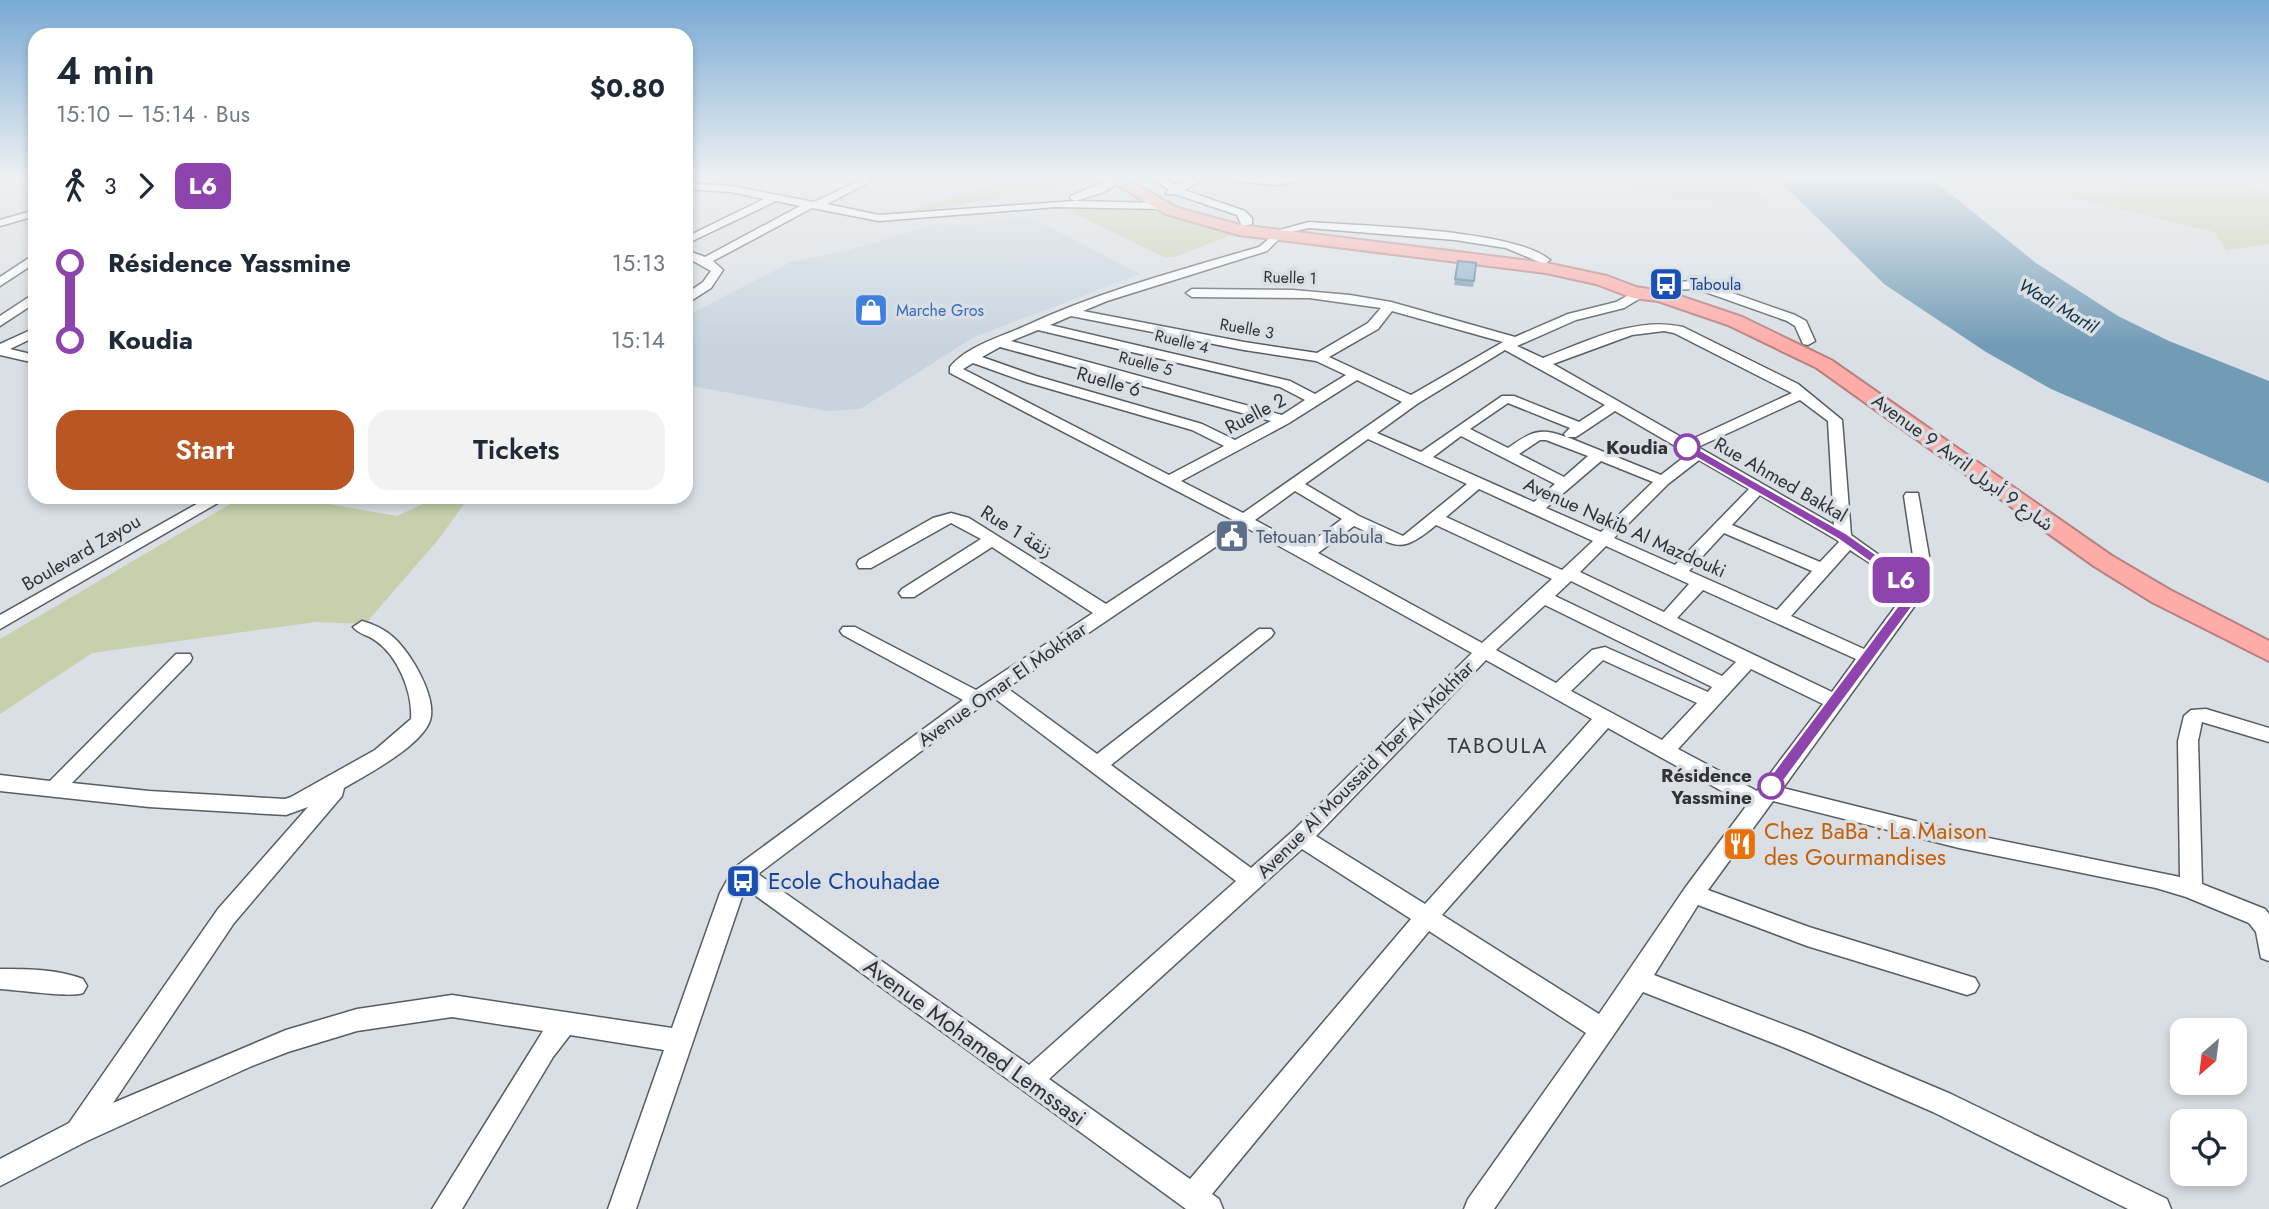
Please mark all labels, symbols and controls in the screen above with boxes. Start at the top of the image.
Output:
text: 4 min [56,43,155,98]
text: $0.80 [590,69,665,107]
text: 15:10 – 15:14 · Bus [56,97,250,131]
icon: walk [56,167,94,205]
icon: forward [127,167,165,205]
text: L6 [189,168,217,203]
text: 3 [104,169,117,203]
text: Résidence Yassmine [108,244,351,282]
text: 15:13 [612,246,665,280]
street label: Ruelle 1 [1263,265,1317,290]
bus stop icon: Taboula [1647,265,1685,303]
water label: Wadi Martil [2014,272,2103,340]
place label: Taboula [1690,273,1741,296]
shop icon: Marche Gros [852,291,890,329]
place label: Marche Gros [896,299,984,322]
street label: Ruelle 3 [1218,312,1276,345]
text: Koudia [108,321,193,359]
text: 15:14 [611,323,665,357]
street label: Ruelle 4 [1152,324,1212,359]
street label: Ruelle 5 [1116,345,1175,382]
street label: Ruelle 6 [1074,359,1144,403]
street label: Ruelle 2 [1220,386,1290,441]
street label: Avenue 9 Avril شارع 9 أبريل [1866,387,2059,538]
button: Start [56,410,354,490]
button: Tickets [368,410,665,490]
street label: Rue Ahmed Bakkal [1709,430,1852,529]
place label: Koudia [1606,434,1668,461]
marker: Koudia [1674,434,1700,460]
street label: Avenue Nakib Al Mazdouki [1519,471,1730,584]
street label: Rue 1 زنقة [975,499,1058,564]
street label: Boulevard Zayou [17,507,146,597]
public building icon: Tetouan Taboula [1213,517,1251,555]
place label: Tetouan Taboula [1256,523,1383,550]
line badge: L6 [1870,557,1932,603]
text: L6 [1887,562,1915,597]
street label: Avenue Omar El Mokhtar [912,615,1093,753]
street label: Avenue Al Moussaid Tber Al Mokhtar [1251,654,1481,884]
district label: TABOULA [1448,731,1548,761]
place label: Résidence Yassmine [1661,762,1752,811]
marker: Résidence Yassmine [1758,773,1784,799]
place label: Chez BaBa : La Maison des Gourmandises [1764,814,1987,874]
restaurant icon: Chez BaBa : La Maison des Gourmandises [1721,825,1759,863]
bus stop icon: Ecole Chouhadae [724,862,762,900]
place label: Ecole Chouhadae [768,864,940,898]
street label: Avenue Mohamed Lemssasi [857,950,1093,1134]
north arrow [2170,1018,2247,1096]
map controls [2170,1018,2247,1186]
button: locate [2170,1109,2247,1186]

